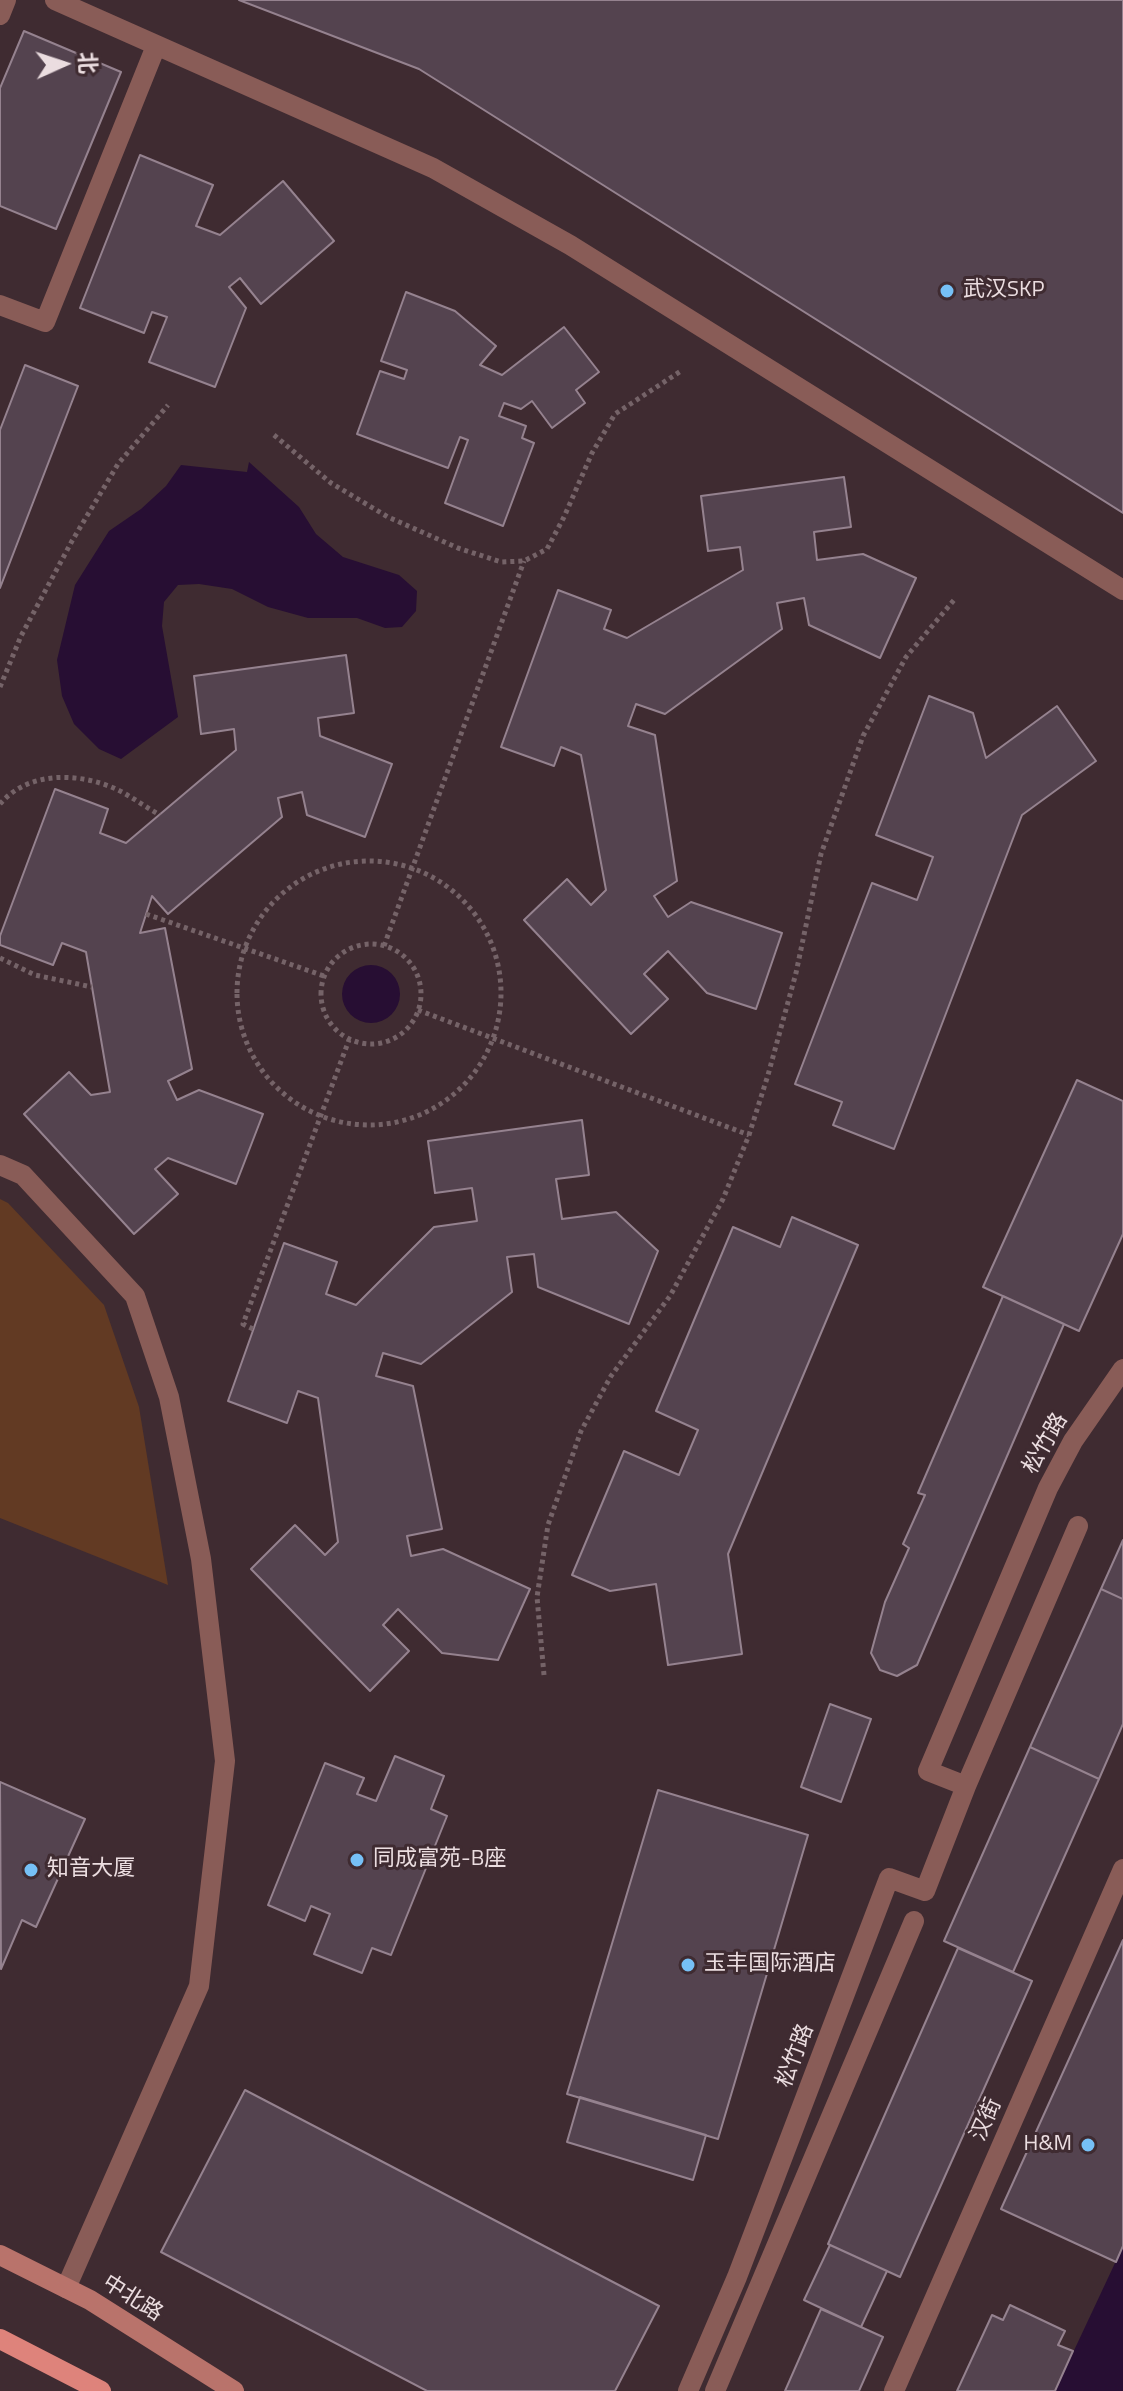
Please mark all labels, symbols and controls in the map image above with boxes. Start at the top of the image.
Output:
north arrow [24,24,104,104]
text: 北 [70,51,106,75]
place label: 武汉SKP [963,278,1044,304]
marker: 武汉SKP [938,282,956,300]
street label: 松竹路 [1018,1409,1074,1479]
place label: 同成富苑-B座 [373,1847,506,1873]
marker: 同成富苑-B座 [348,1851,366,1869]
place label: 知音大厦 [47,1857,135,1883]
marker: 知音大厦 [22,1861,40,1879]
place label: 玉丰国际酒店 [704,1952,836,1978]
marker: 玉丰国际酒店 [679,1956,697,1974]
street label: 松竹路 [772,2020,820,2092]
street label: 汉街 [966,2095,1008,2145]
place label: H&M [1024,2132,1072,2158]
marker: H&M [1079,2136,1097,2154]
street label: 中北路 [97,2270,167,2328]

